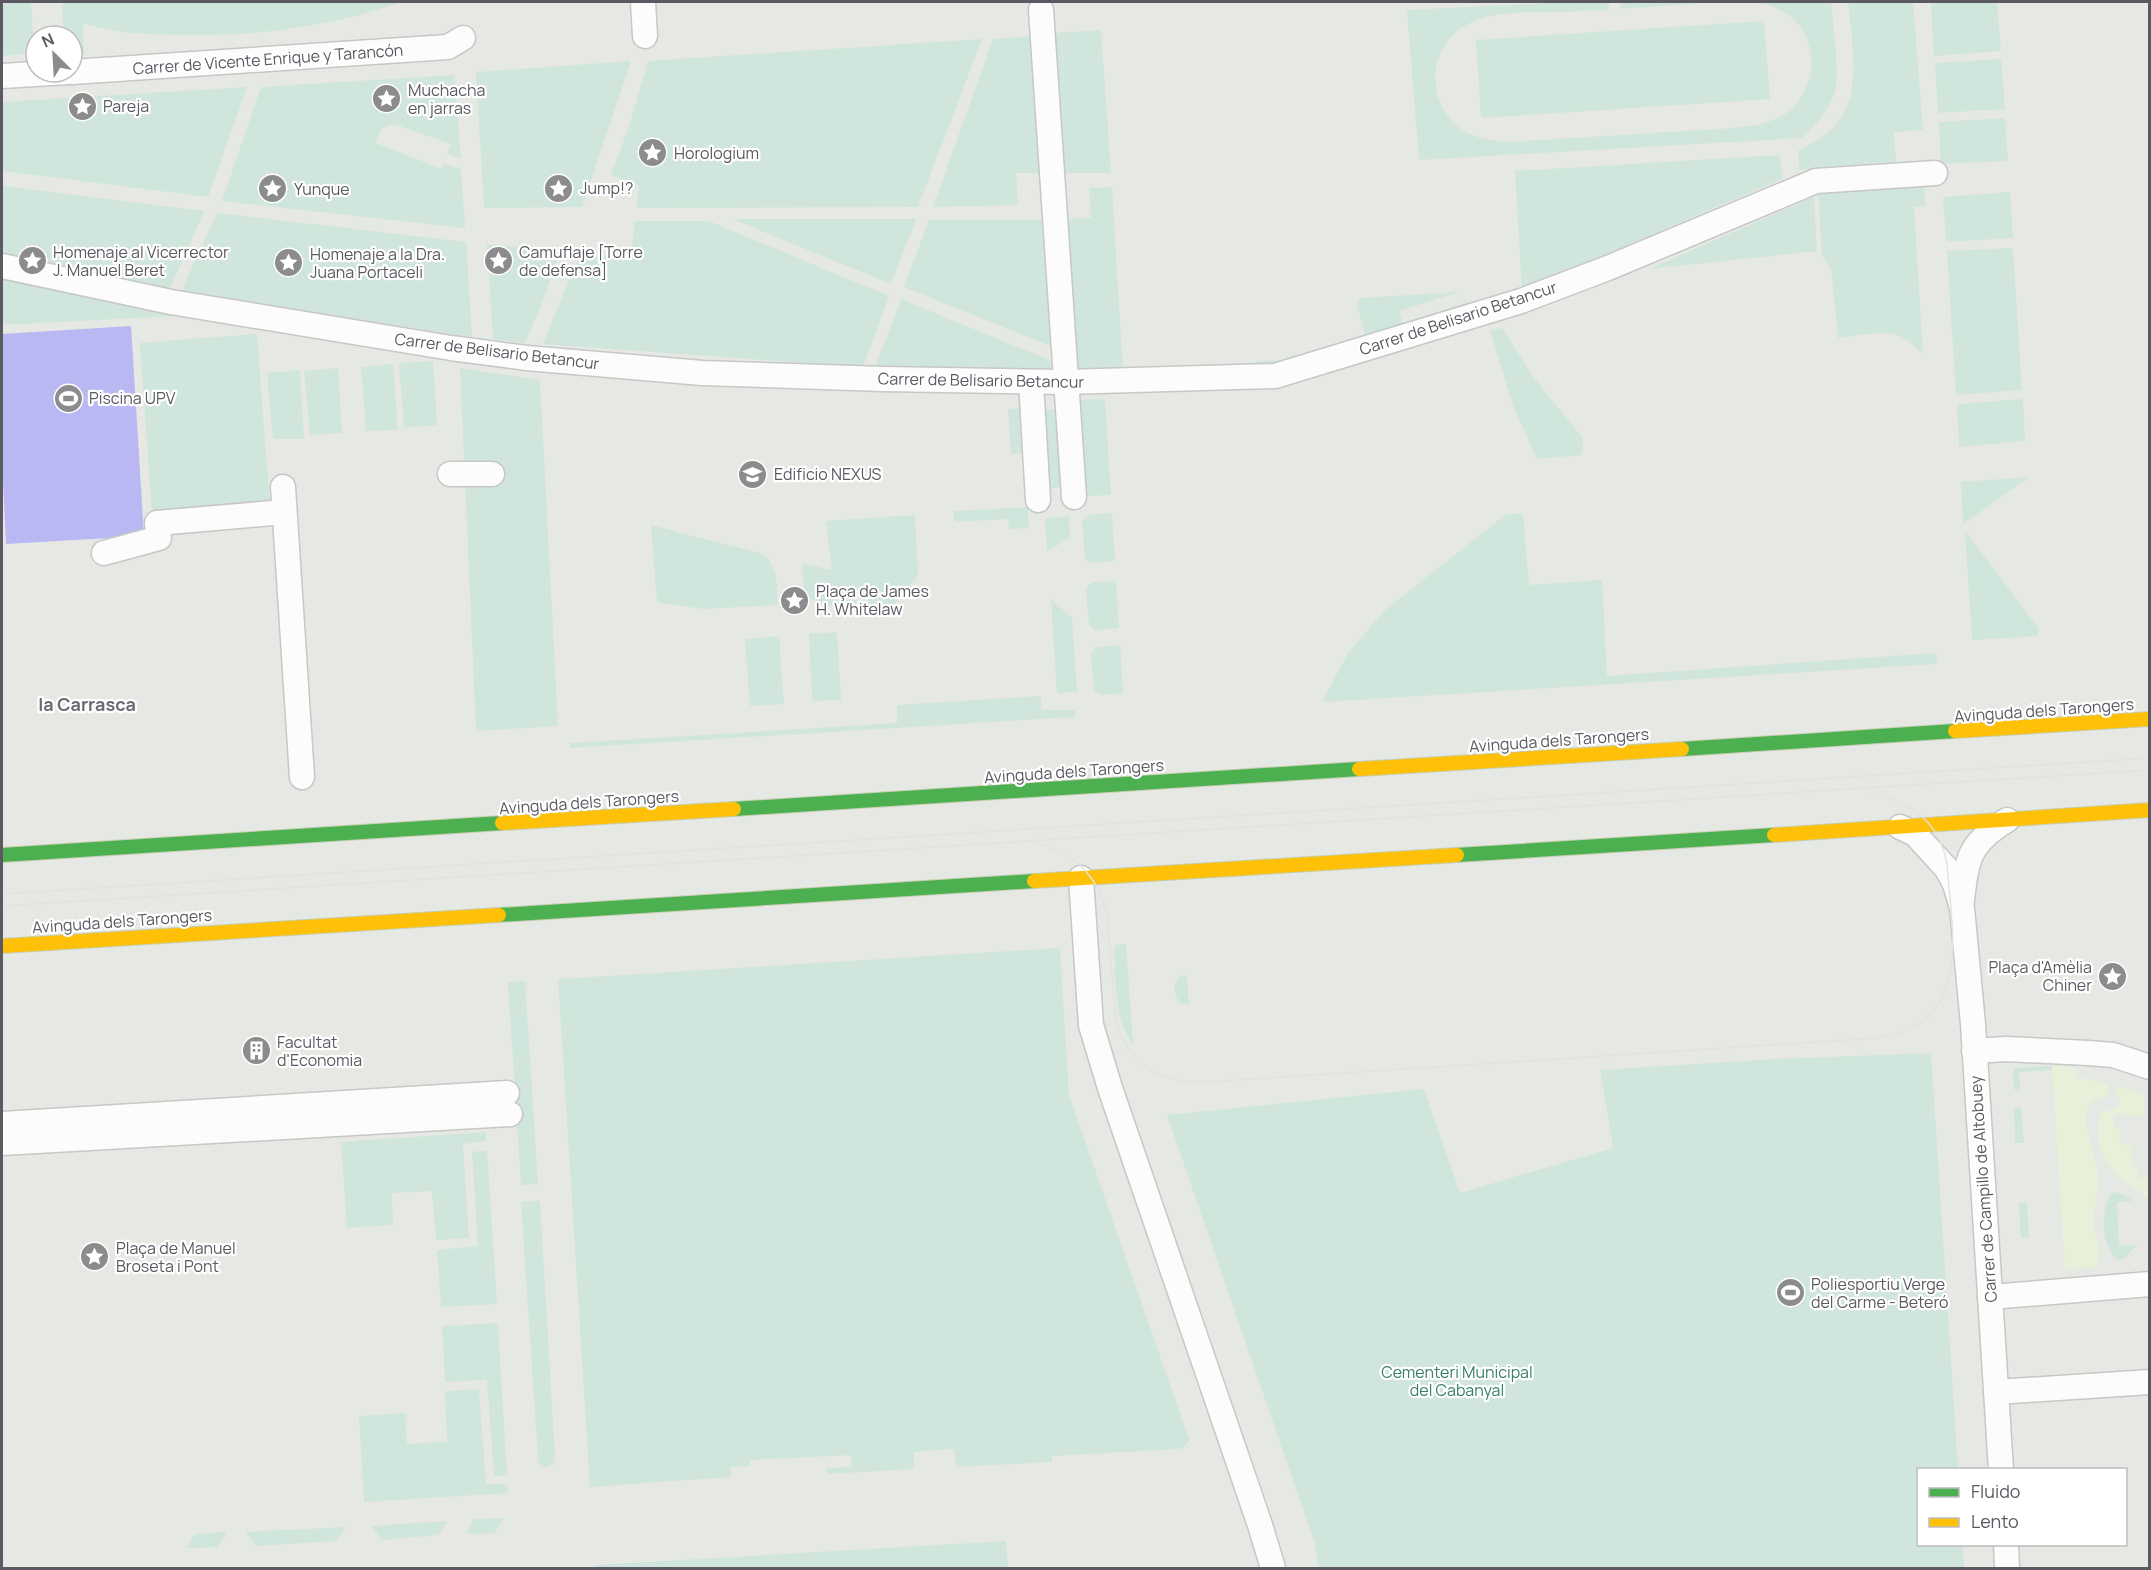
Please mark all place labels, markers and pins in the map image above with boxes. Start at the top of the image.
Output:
place label: Muchacha en jarras [408,79,485,119]
place icon: Muchacha en jarras [371,83,403,115]
place icon: Pareja [66,90,98,122]
place label: Pareja [103,95,149,117]
place icon: Horologium [637,137,669,169]
place label: Horologium [674,142,759,164]
place icon: Jump!? [543,172,575,204]
place icon: Yunque [257,173,289,205]
place label: Jump!? [580,177,633,199]
place label: Yunque [294,178,350,200]
place label: Homenaje al Vicerrector J. Manuel Beret [53,241,229,281]
place label: Camuflaje [Torre de defensa] [519,241,643,281]
place label: Homenaje a la Dra. Juana Portaceli [310,243,445,283]
place icon: Homenaje al Vicerrector J. Manuel Beret [16,245,48,277]
place icon: Camuflaje [Torre de defensa] [482,245,514,277]
place icon: Homenaje a la Dra. Juana Portaceli [273,247,305,279]
sports icon: Piscina UPV [52,382,84,414]
place label: Piscina UPV [89,387,176,409]
school or university icon: Edificio NEXUS [737,458,769,490]
place label: Edificio NEXUS [774,463,882,485]
place label: Plaça de James H. Whitelaw [816,580,929,620]
place icon: Plaça de James H. Whitelaw [779,584,811,616]
place label: Plaça d'Amèlia Chiner [1988,956,2092,996]
place icon: Plaça d'Amèlia Chiner [2097,960,2129,992]
place label: Facultat d'Economia [277,1031,362,1071]
building icon: Facultat d'Economia [240,1035,272,1067]
place label: Plaça de Manuel Broseta i Pont [116,1237,236,1277]
place icon: Plaça de Manuel Broseta i Pont [79,1241,111,1273]
place label: Poliesportiu Verge del Carme - Beteró [1811,1273,1949,1313]
sports icon: Poliesportiu Verge del Carme - Beteró [1774,1277,1806,1309]

